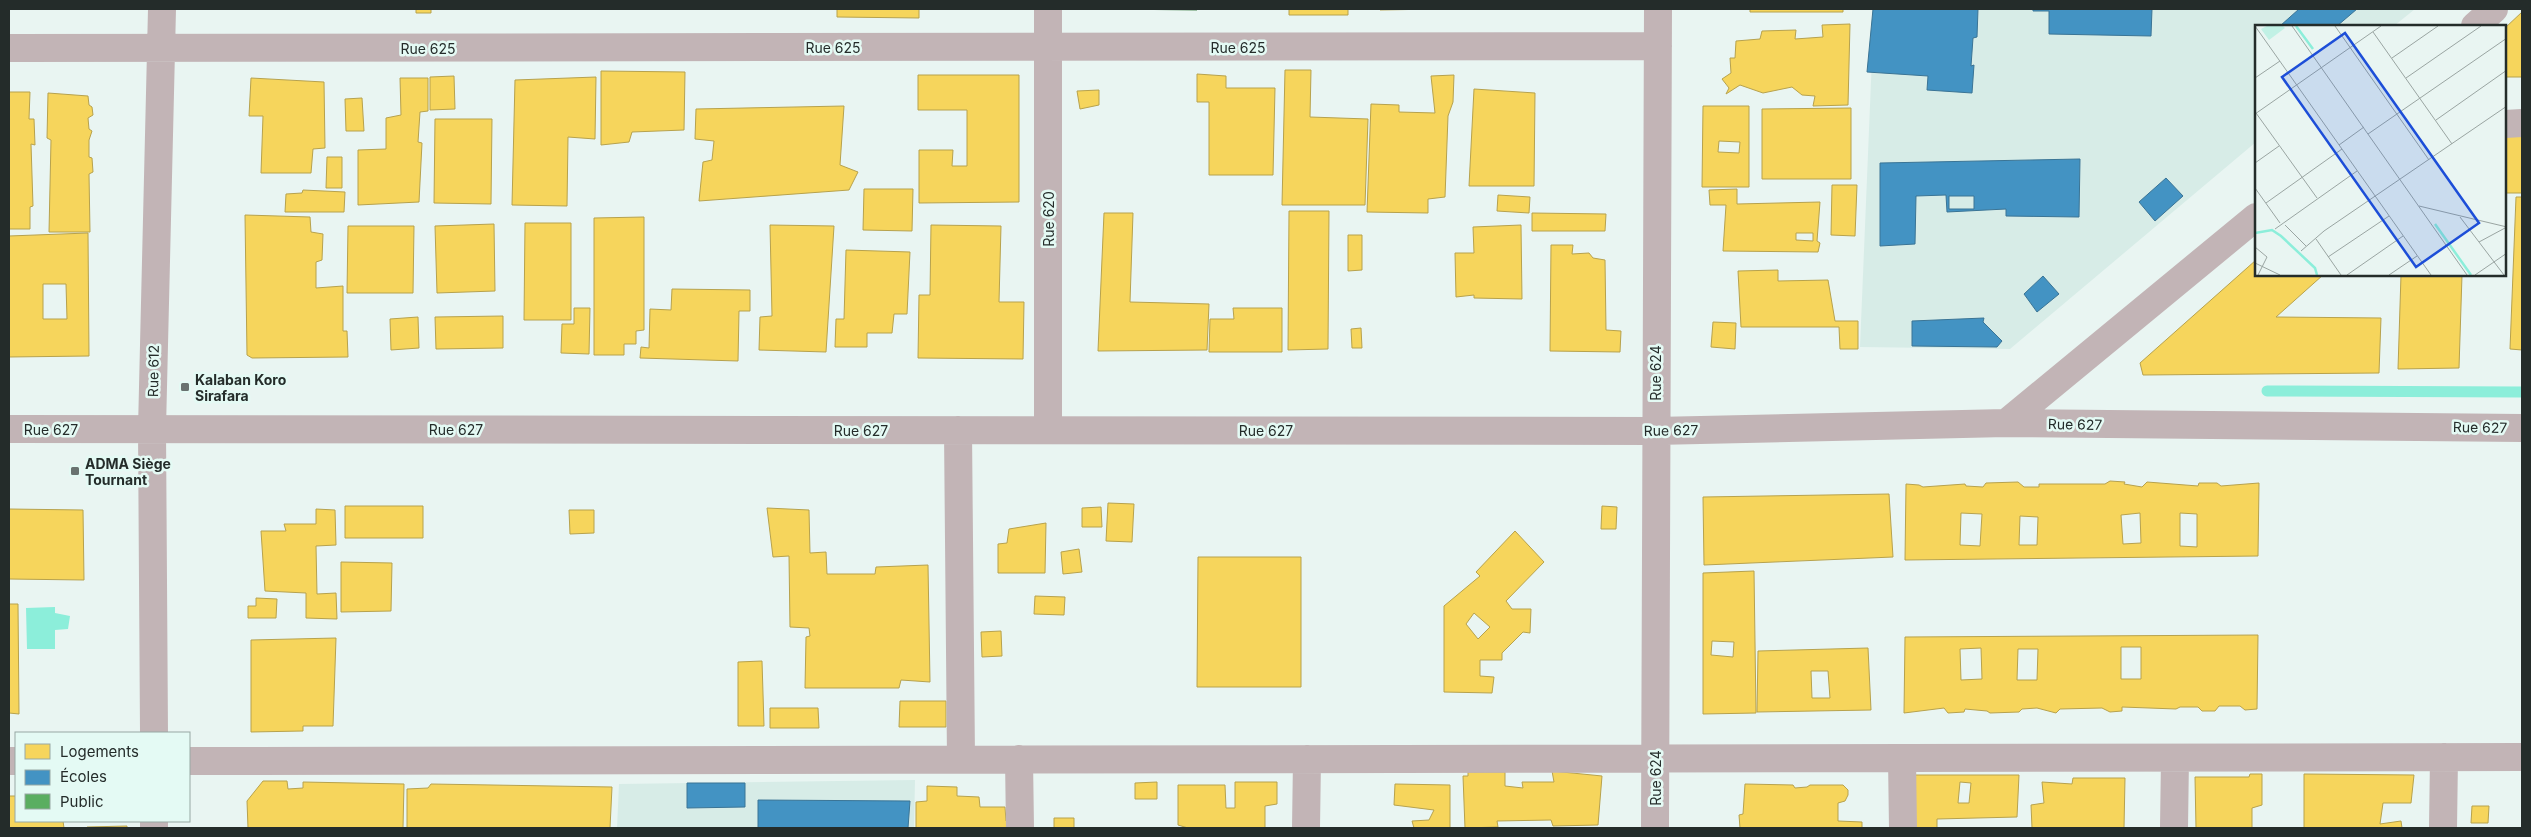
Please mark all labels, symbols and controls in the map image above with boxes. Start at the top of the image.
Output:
inset map [2255,25,2506,276]
street label: Rue 625 [805,39,861,56]
street label: Rue 625 [1210,39,1266,56]
street label: Rue 625 [400,40,456,57]
street label: Rue 620 [1040,191,1057,247]
street label: Rue 612 [144,345,162,397]
street label: Rue 624 [1647,345,1664,401]
place label: Kalaban Koro Sirafara [195,371,287,404]
marker: Kalaban Koro Sirafara [179,381,191,393]
street label: Rue 627 [2048,415,2102,433]
street label: Rue 627 [2453,418,2507,436]
street label: Rue 627 [24,421,78,438]
street label: Rue 627 [429,421,483,438]
street label: Rue 627 [1644,421,1698,439]
street label: Rue 627 [834,422,888,439]
street label: Rue 627 [1239,422,1293,439]
place label: ADMA Siège Tournant [85,455,171,488]
marker: ADMA Siège Tournant [69,465,81,477]
legend [15,732,190,822]
text: Logements [60,742,139,761]
street label: Rue 624 [1647,750,1664,806]
text: Écoles [60,767,107,786]
text: Public [60,792,103,811]

